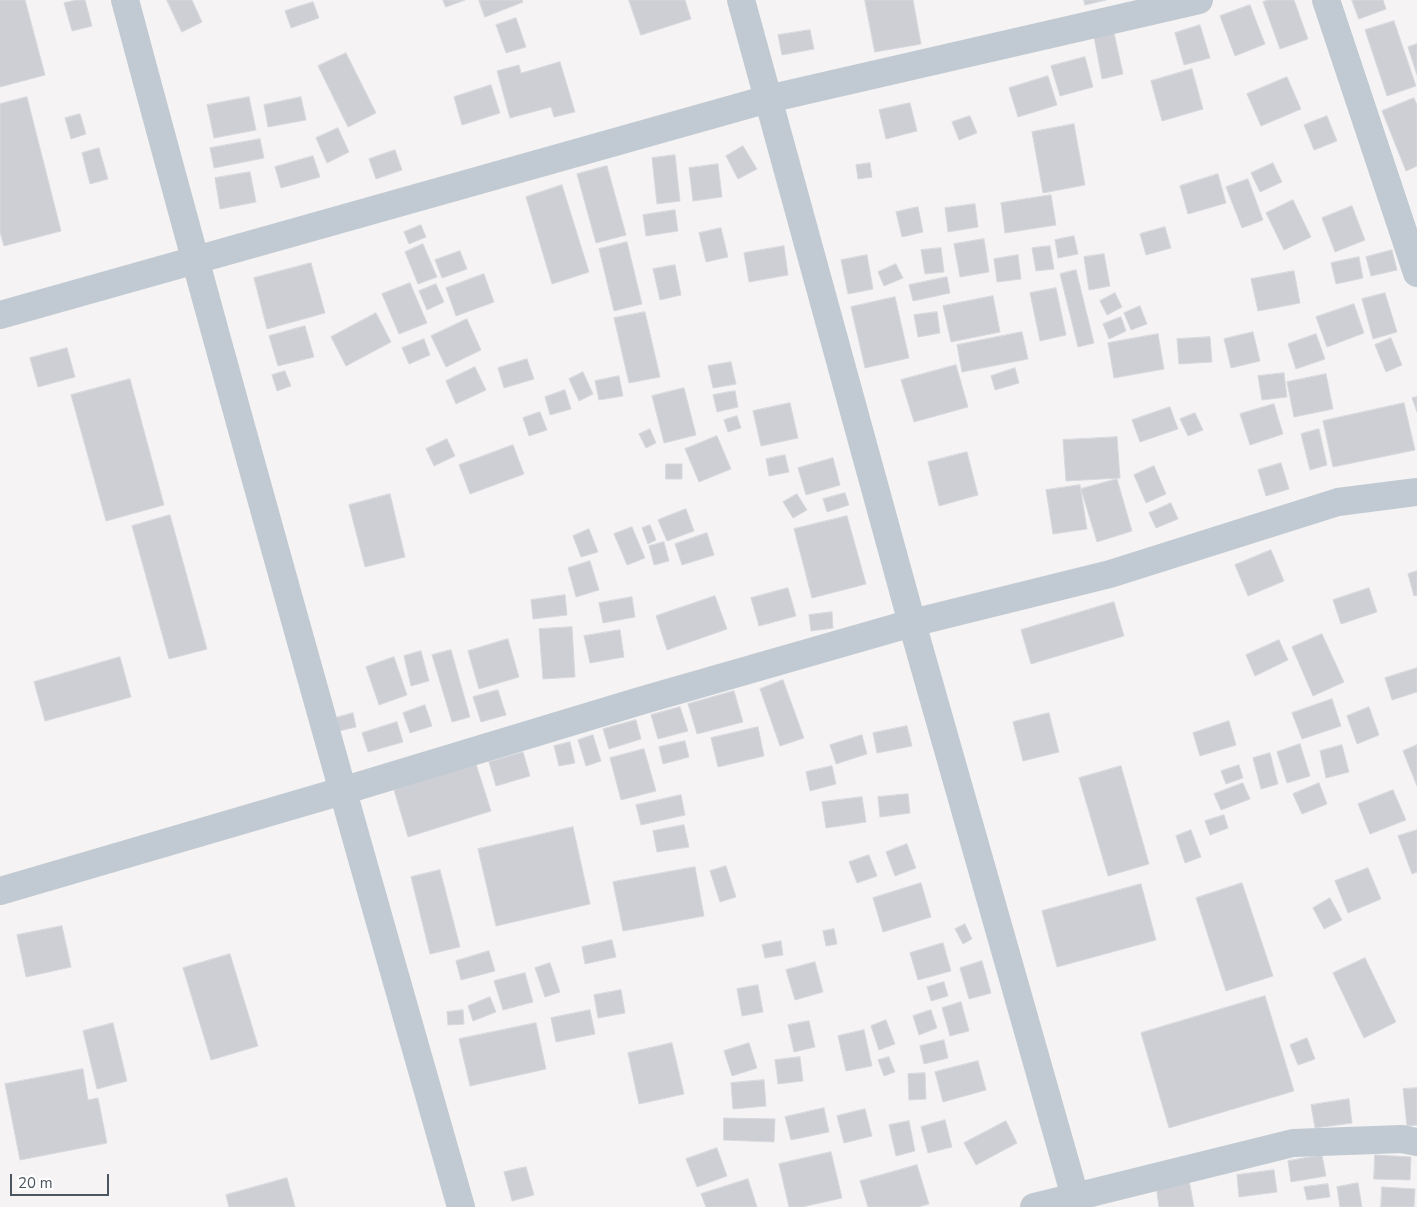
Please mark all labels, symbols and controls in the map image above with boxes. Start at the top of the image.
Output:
scale bar [12,1164,111,1196]
text: 20 m [18,1173,53,1193]

